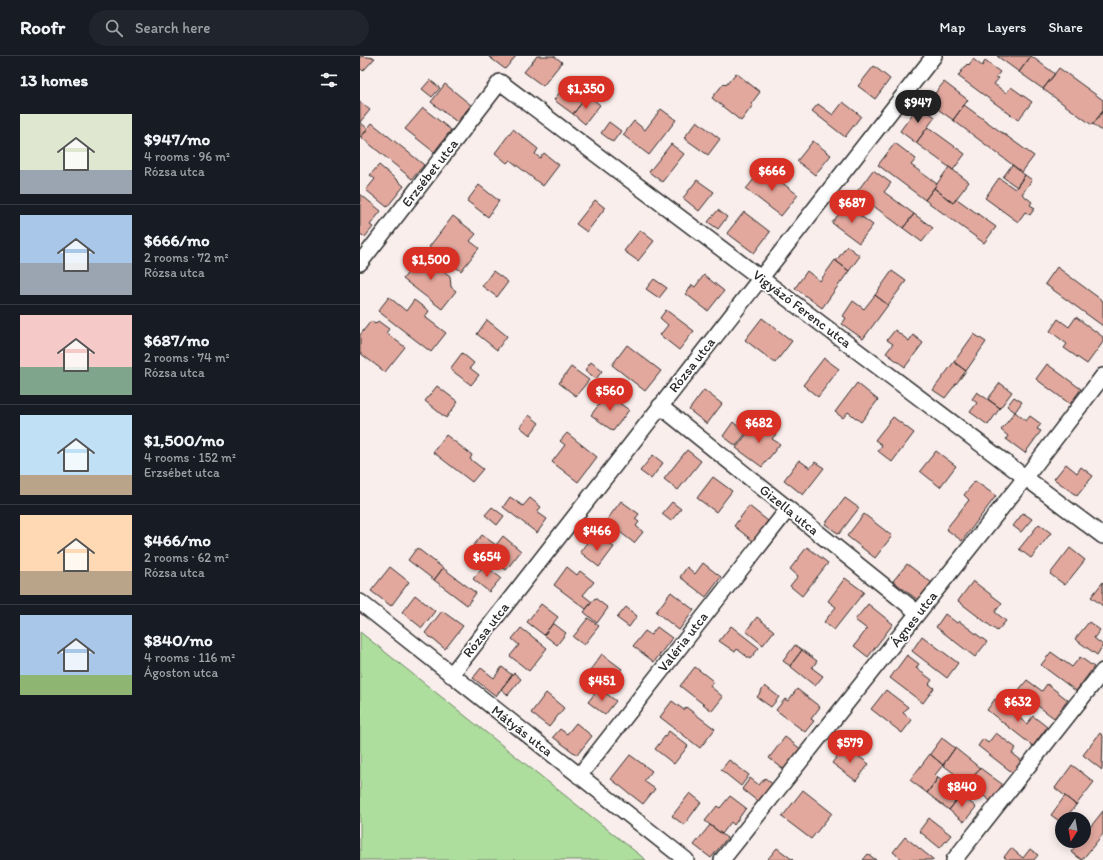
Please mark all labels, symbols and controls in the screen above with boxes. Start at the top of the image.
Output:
search box [89,10,369,46]
text: Roofr [20,16,65,39]
icon: search [103,17,125,39]
text: Search here [135,19,210,37]
text: Map [940,19,965,36]
text: Layers [987,19,1026,36]
text: Share [1048,19,1083,36]
icon: filters [318,69,340,91]
text: 13 homes [20,70,88,90]
pin: $1,350 [553,76,619,110]
text: $1,350 [567,81,605,96]
pin: $947 [894,90,942,124]
text: $947 [904,95,932,110]
text: $947/mo [144,129,210,149]
icon: home [52,130,100,178]
street label: Erzsébet utca [398,135,462,210]
text: 4 rooms · 96 m² [144,149,230,164]
pin: $666 [748,158,796,192]
text: $666 [758,163,786,178]
text: Rózsa utca [144,164,205,179]
pin: $687 [828,190,876,224]
text: $687 [838,195,866,210]
text: $666/mo [144,230,210,250]
icon: home [52,231,100,279]
pin: $1,500 [398,247,464,281]
text: 2 rooms · 72 m² [144,250,229,265]
text: $1,500 [412,252,450,267]
text: Rózsa utca [144,265,205,280]
street label: Vigyázó Ferenc utca [749,266,855,352]
text: $687/mo [144,330,209,350]
icon: home [52,331,100,379]
street label: Rózsa utca [665,333,719,396]
text: 2 rooms · 74 m² [144,350,230,365]
text: Rózsa utca [144,365,205,380]
pin: $560 [586,378,634,412]
text: $560 [596,383,624,398]
pin: $682 [735,410,783,444]
text: $682 [745,415,773,430]
text: $1,500/mo [144,430,224,450]
icon: home [52,431,100,479]
text: 4 rooms · 152 m² [144,450,236,465]
text: Erzsébet utca [144,465,220,480]
street label: Gizella utca [756,481,822,539]
pin: $466 [573,518,621,552]
text: $466 [583,523,611,538]
text: $466/mo [144,530,211,550]
icon: home [52,531,100,579]
pin: $654 [463,544,511,578]
text: $654 [473,549,501,564]
text: 2 rooms · 62 m² [144,550,229,565]
text: Rózsa utca [144,565,205,580]
street label: Ágnes utca [887,587,942,650]
street label: Rózsa utca [459,598,513,661]
street label: Valéria utca [654,609,712,675]
text: $840/mo [144,630,213,650]
icon: home [52,631,100,679]
text: 4 rooms · 116 m² [144,650,235,665]
text: Ágoston utca [144,665,218,680]
pin: $451 [578,668,626,702]
text: $451 [588,673,616,688]
pin: $632 [994,689,1042,723]
text: $632 [1004,694,1032,709]
street label: Mátyás utca [488,702,556,760]
pin: $579 [826,730,874,764]
text: $579 [837,735,863,750]
pin: $840 [938,774,986,808]
text: $840 [947,779,977,794]
north arrow [1055,812,1091,848]
map controls [1055,812,1091,848]

